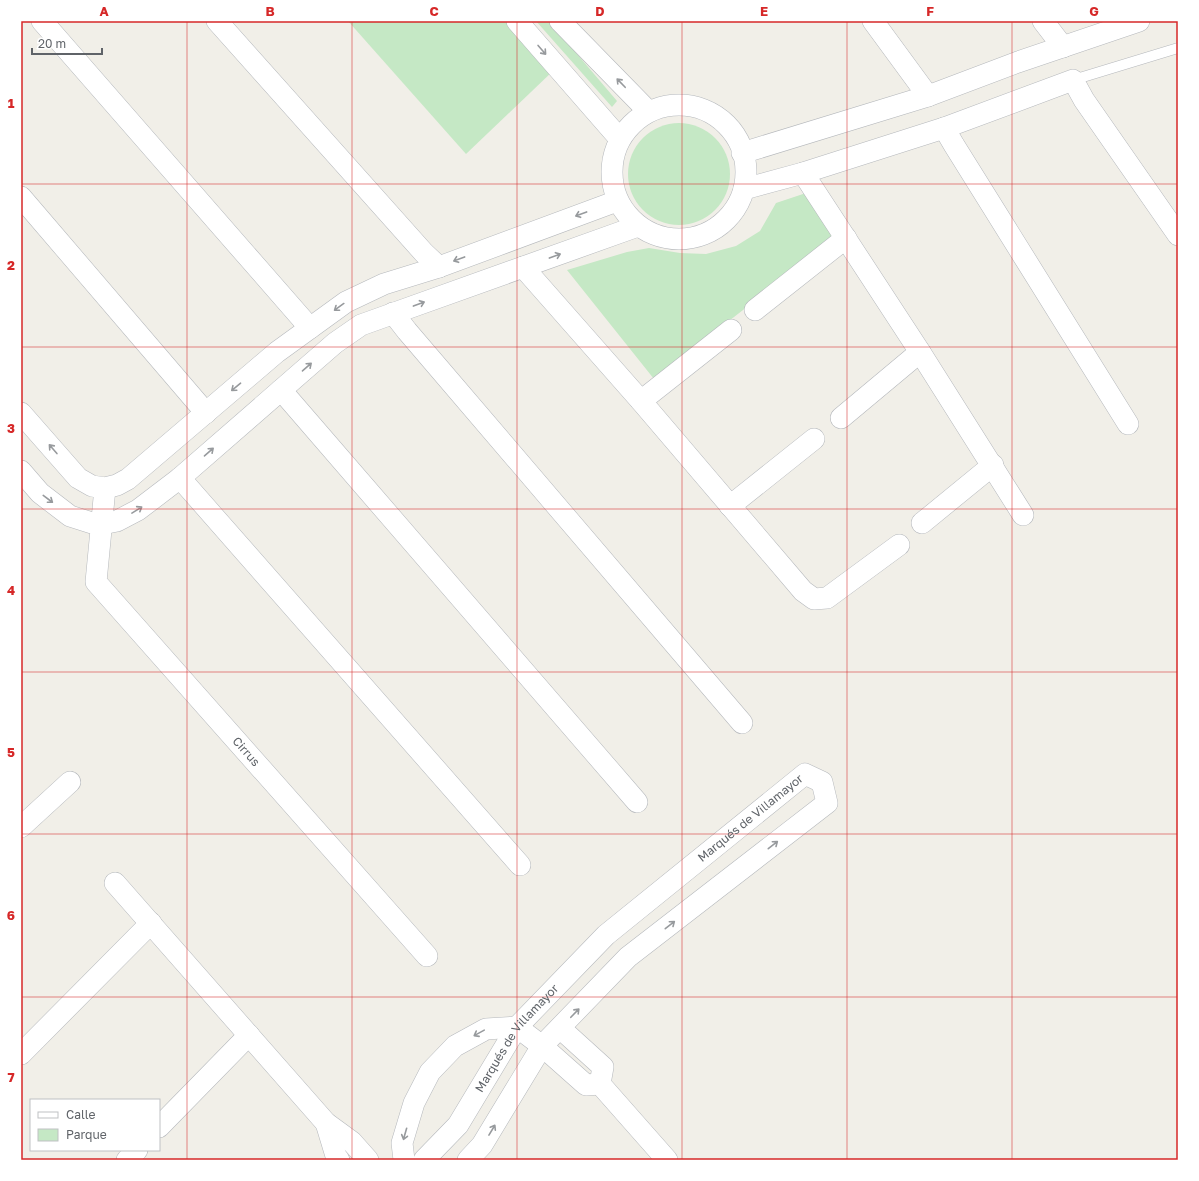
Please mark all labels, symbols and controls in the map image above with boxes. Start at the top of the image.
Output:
text: A [99,3,109,19]
text: B [265,3,275,19]
text: C [429,3,439,19]
text: D [595,3,605,19]
text: E [760,3,768,19]
text: F [926,3,934,19]
text: G [1089,3,1099,19]
scale bar [32,30,102,56]
text: 20 m [38,36,66,51]
one-way arrow [538,45,547,56]
one-way arrow [616,78,626,88]
text: 1 [8,95,15,111]
one-way arrow [575,211,587,219]
one-way arrow [548,252,561,259]
one-way arrow [453,256,465,264]
text: 2 [7,257,15,273]
one-way arrow [413,300,425,308]
one-way arrow [333,303,344,311]
one-way arrow [302,362,312,371]
one-way arrow [231,383,242,392]
text: 3 [7,420,15,436]
one-way arrow [48,444,57,454]
one-way arrow [204,447,214,457]
one-way arrow [42,495,53,504]
one-way arrow [131,506,142,514]
text: 4 [7,582,15,598]
street label: Cirrus [230,733,264,769]
text: 5 [7,744,15,760]
street label: Marqués de Villamayor [694,770,806,865]
one-way arrow [767,841,778,850]
text: 6 [7,907,15,923]
one-way arrow [664,921,675,929]
street label: Marqués de Villamayor [472,981,562,1095]
one-way arrow [570,1008,579,1018]
one-way arrow [473,1030,485,1038]
text: 7 [7,1069,15,1085]
legend [30,1099,160,1151]
text: Calle [66,1107,96,1122]
one-way arrow [488,1124,496,1136]
text: Parque [66,1127,107,1142]
one-way arrow [401,1127,408,1140]

